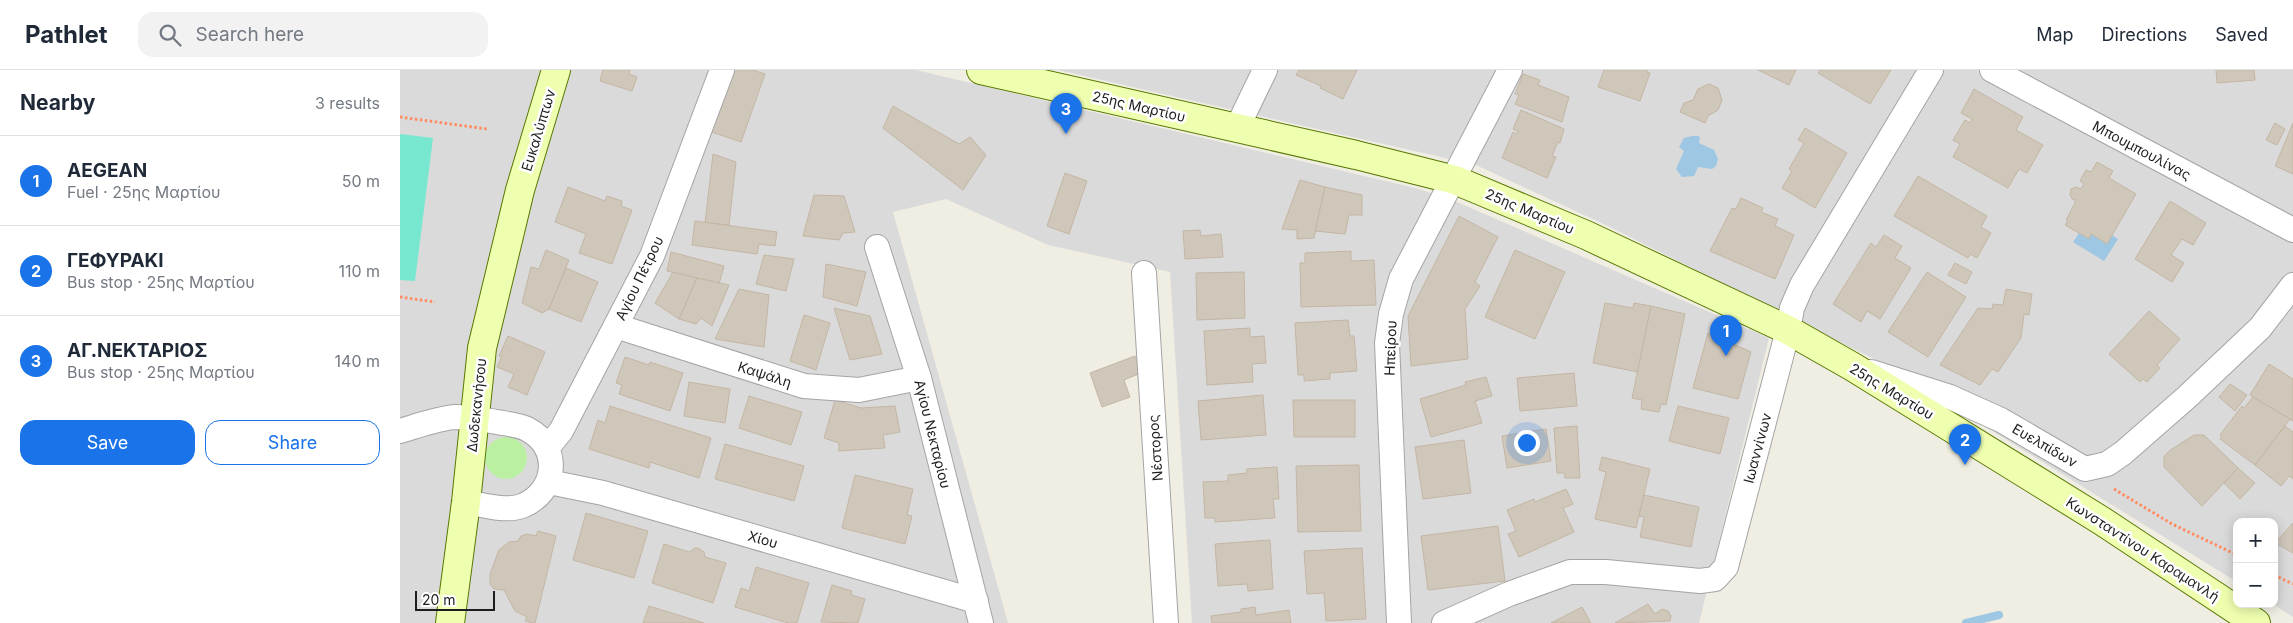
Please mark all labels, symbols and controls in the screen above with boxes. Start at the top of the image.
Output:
search box [138,12,488,57]
text: Pathlet [25,20,108,49]
icon: search [156,21,184,49]
text: Search here [196,23,304,46]
text: Map [2036,24,2074,45]
text: Directions [2102,24,2187,45]
text: Saved [2215,24,2268,45]
street label: Ευκαλύπτων [517,87,559,173]
street label: 25ης Μαρτίου [1091,87,1187,125]
text: Nearby [20,90,95,115]
text: 3 results [315,93,380,113]
pin: 3 [1050,93,1082,134]
street label: Μπουμπουλίνας [2090,117,2194,183]
text: AEGEAN [67,159,147,182]
text: 1 [33,171,39,191]
text: 50 m [342,171,380,191]
text: Fuel · 25ης Μαρτίου [67,182,221,202]
street label: 25ης Μαρτίου [1483,185,1577,237]
street label: Αγίου Πέτρου [611,233,667,323]
text: ΓΕΦΥΡΑΚΙ [67,249,164,272]
text: 2 [31,261,41,281]
text: 110 m [338,261,380,281]
text: Bus stop · 25ης Μαρτίου [67,272,255,292]
pin: 1 [1710,315,1742,356]
street label: Ηπείρου [1381,320,1399,376]
text: ΑΓ.ΝΕΚΤΑΡΙΟΣ [67,339,207,362]
text: 3 [31,351,41,371]
text: 140 m [335,351,380,371]
street label: Δωδεκανήσου [463,357,489,453]
street label: Καψάλη [736,357,794,391]
street label: 25ης Μαρτίου [1847,359,1937,423]
text: Bus stop · 25ης Μαρτίου [67,362,255,382]
street label: Αγίου Νεκταρίου [911,378,955,490]
street label: Ιωαννίνων [1739,411,1775,485]
street label: Νέστορος [1144,414,1166,482]
button: Save [20,420,195,465]
button: Share [205,420,380,465]
street label: Ευελπίδων [2009,420,2081,470]
pin: 2 [1949,424,1981,465]
your location [1514,430,1540,456]
street label: Κωνσταντίνου Καραμανλή [2063,493,2223,605]
map controls [2233,518,2278,608]
button: + [2233,518,2278,563]
street label: Χίου [746,527,780,551]
button: − [2233,563,2278,608]
scale bar [415,588,495,611]
text: 20 m [422,591,456,608]

